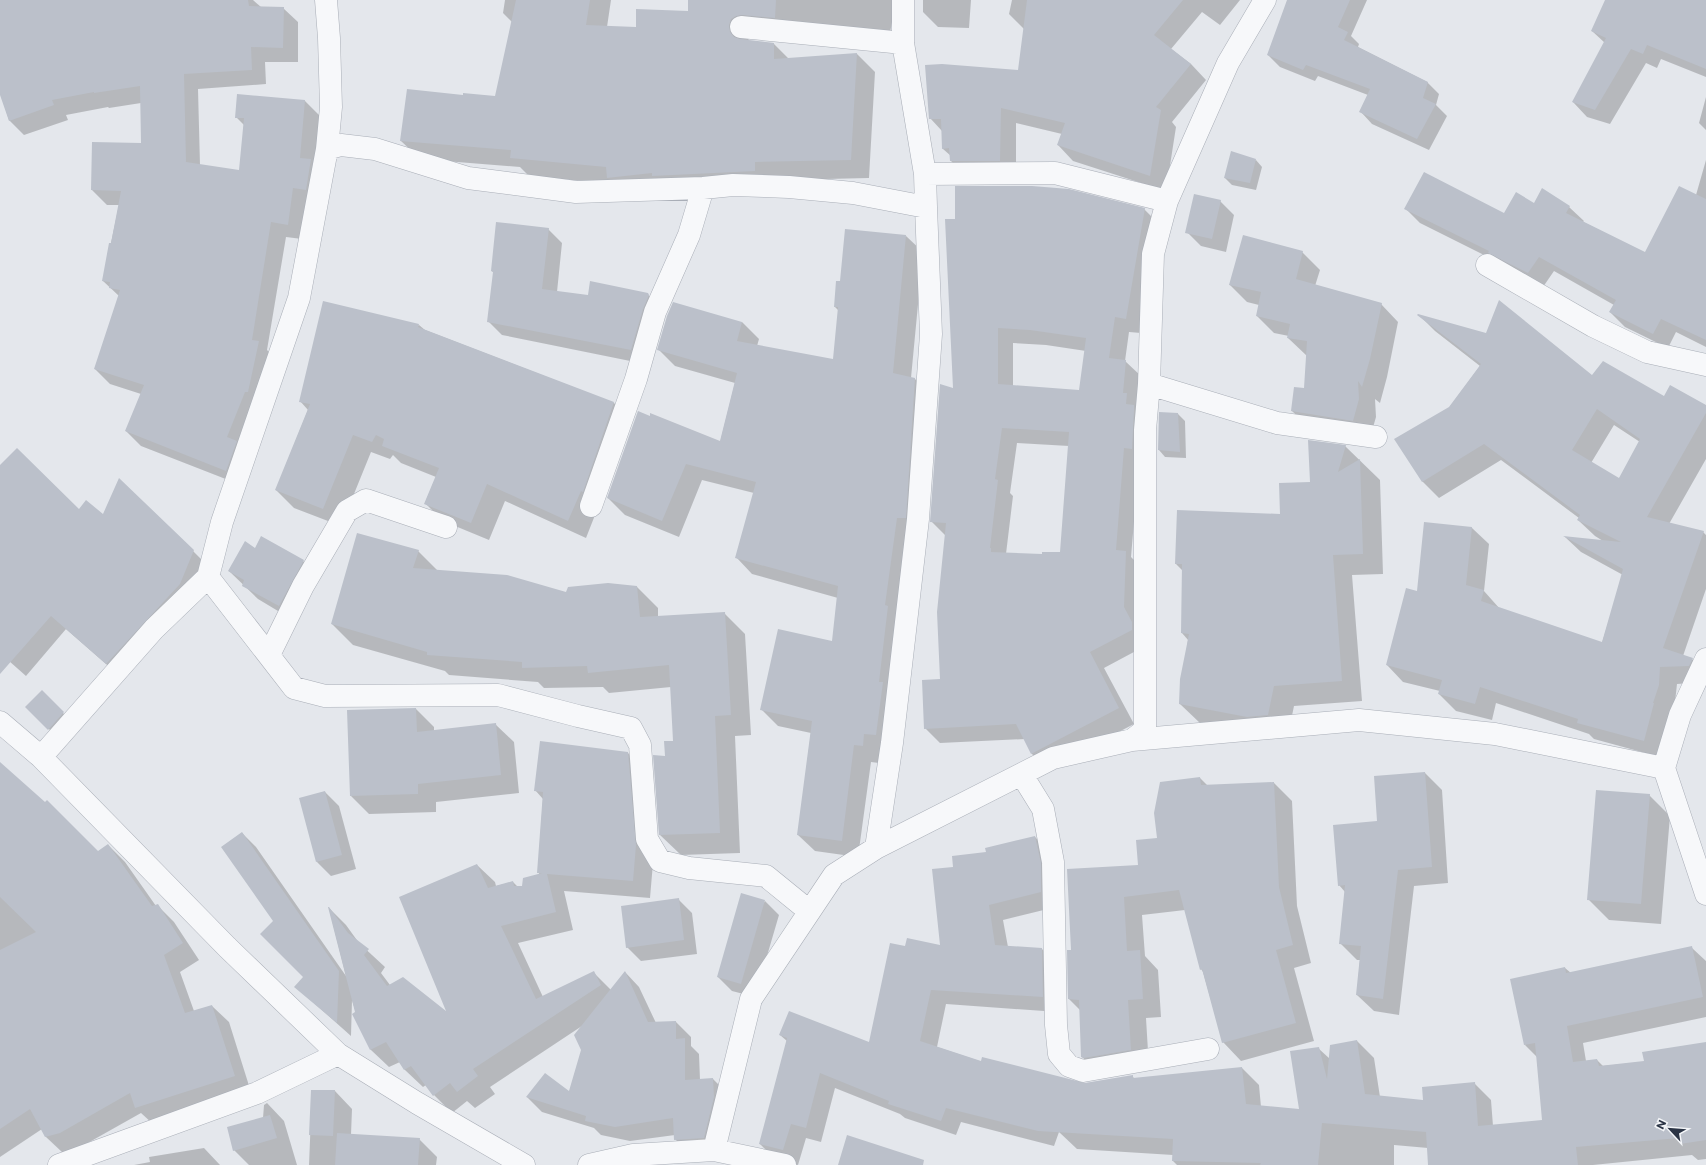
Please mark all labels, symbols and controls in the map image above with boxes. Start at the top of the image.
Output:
north arrow [1650,1109,1690,1149]
text: N [1653,1118,1669,1132]

